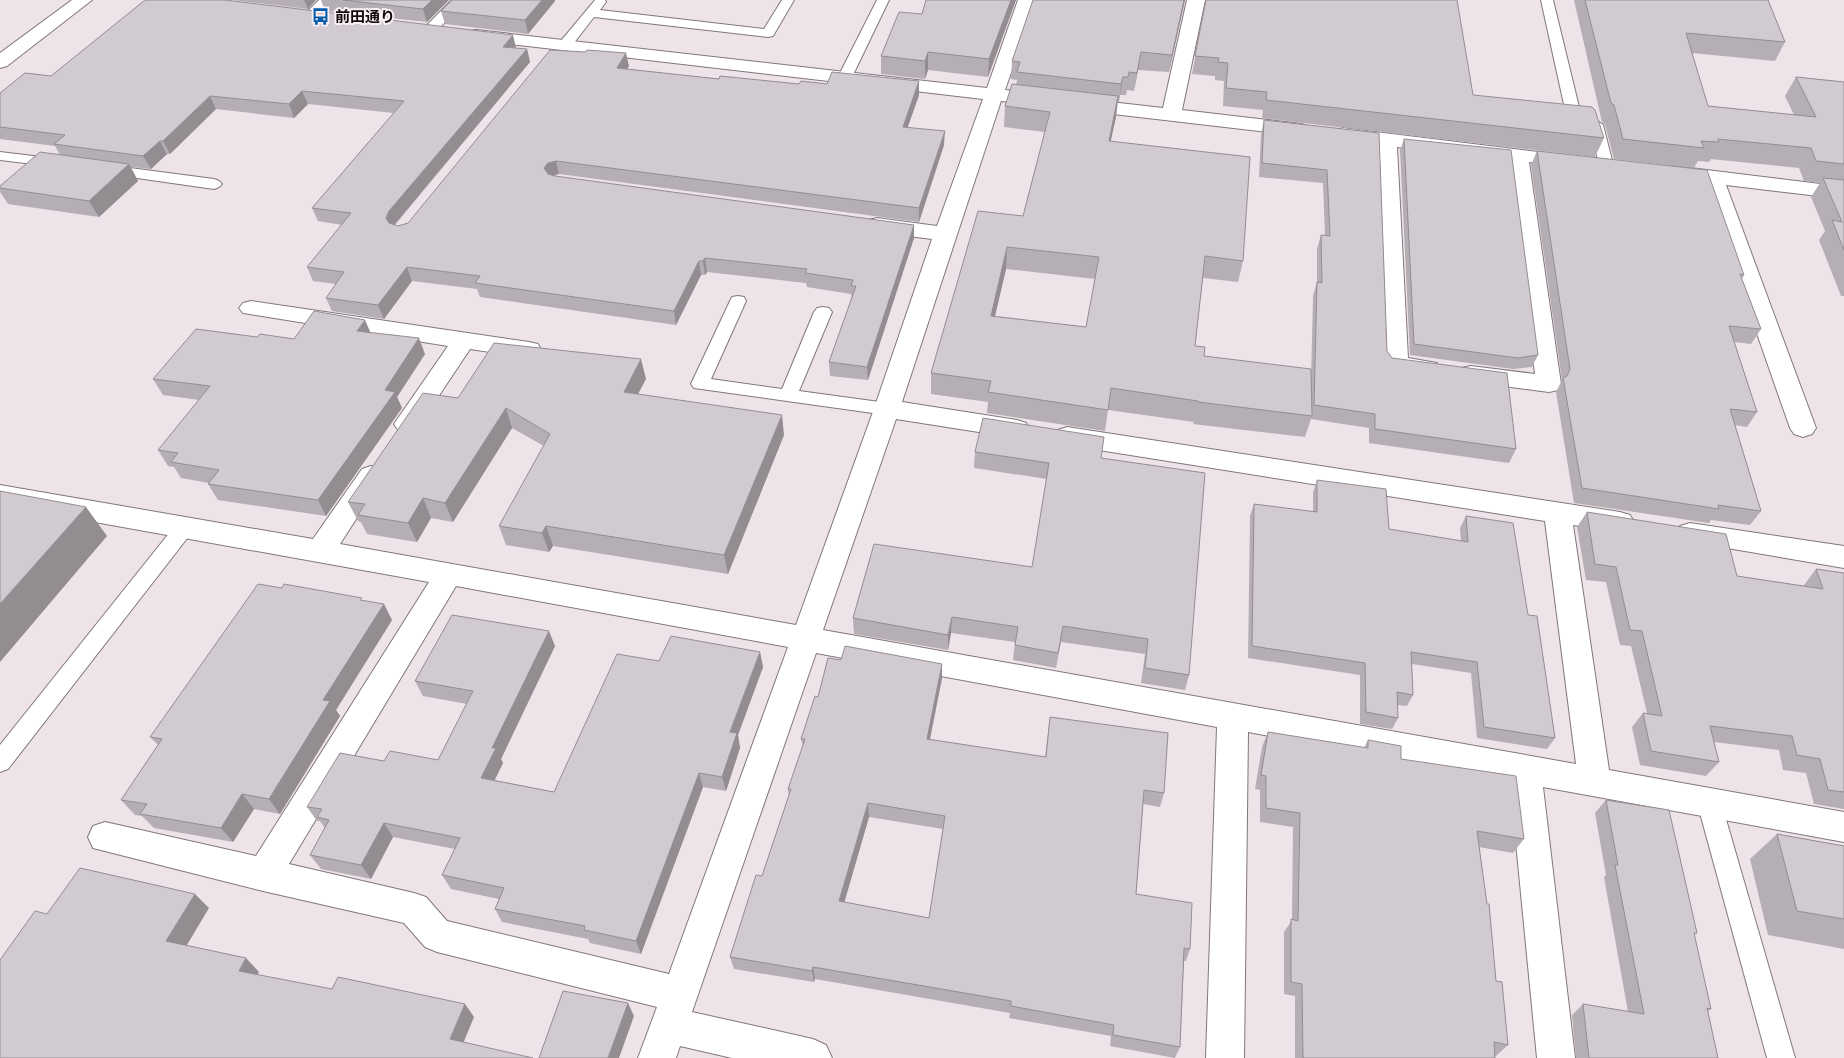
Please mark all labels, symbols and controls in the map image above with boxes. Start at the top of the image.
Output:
bus stop icon: 前田通り [311,6,331,26]
place label: 前田通り [335,7,395,26]

